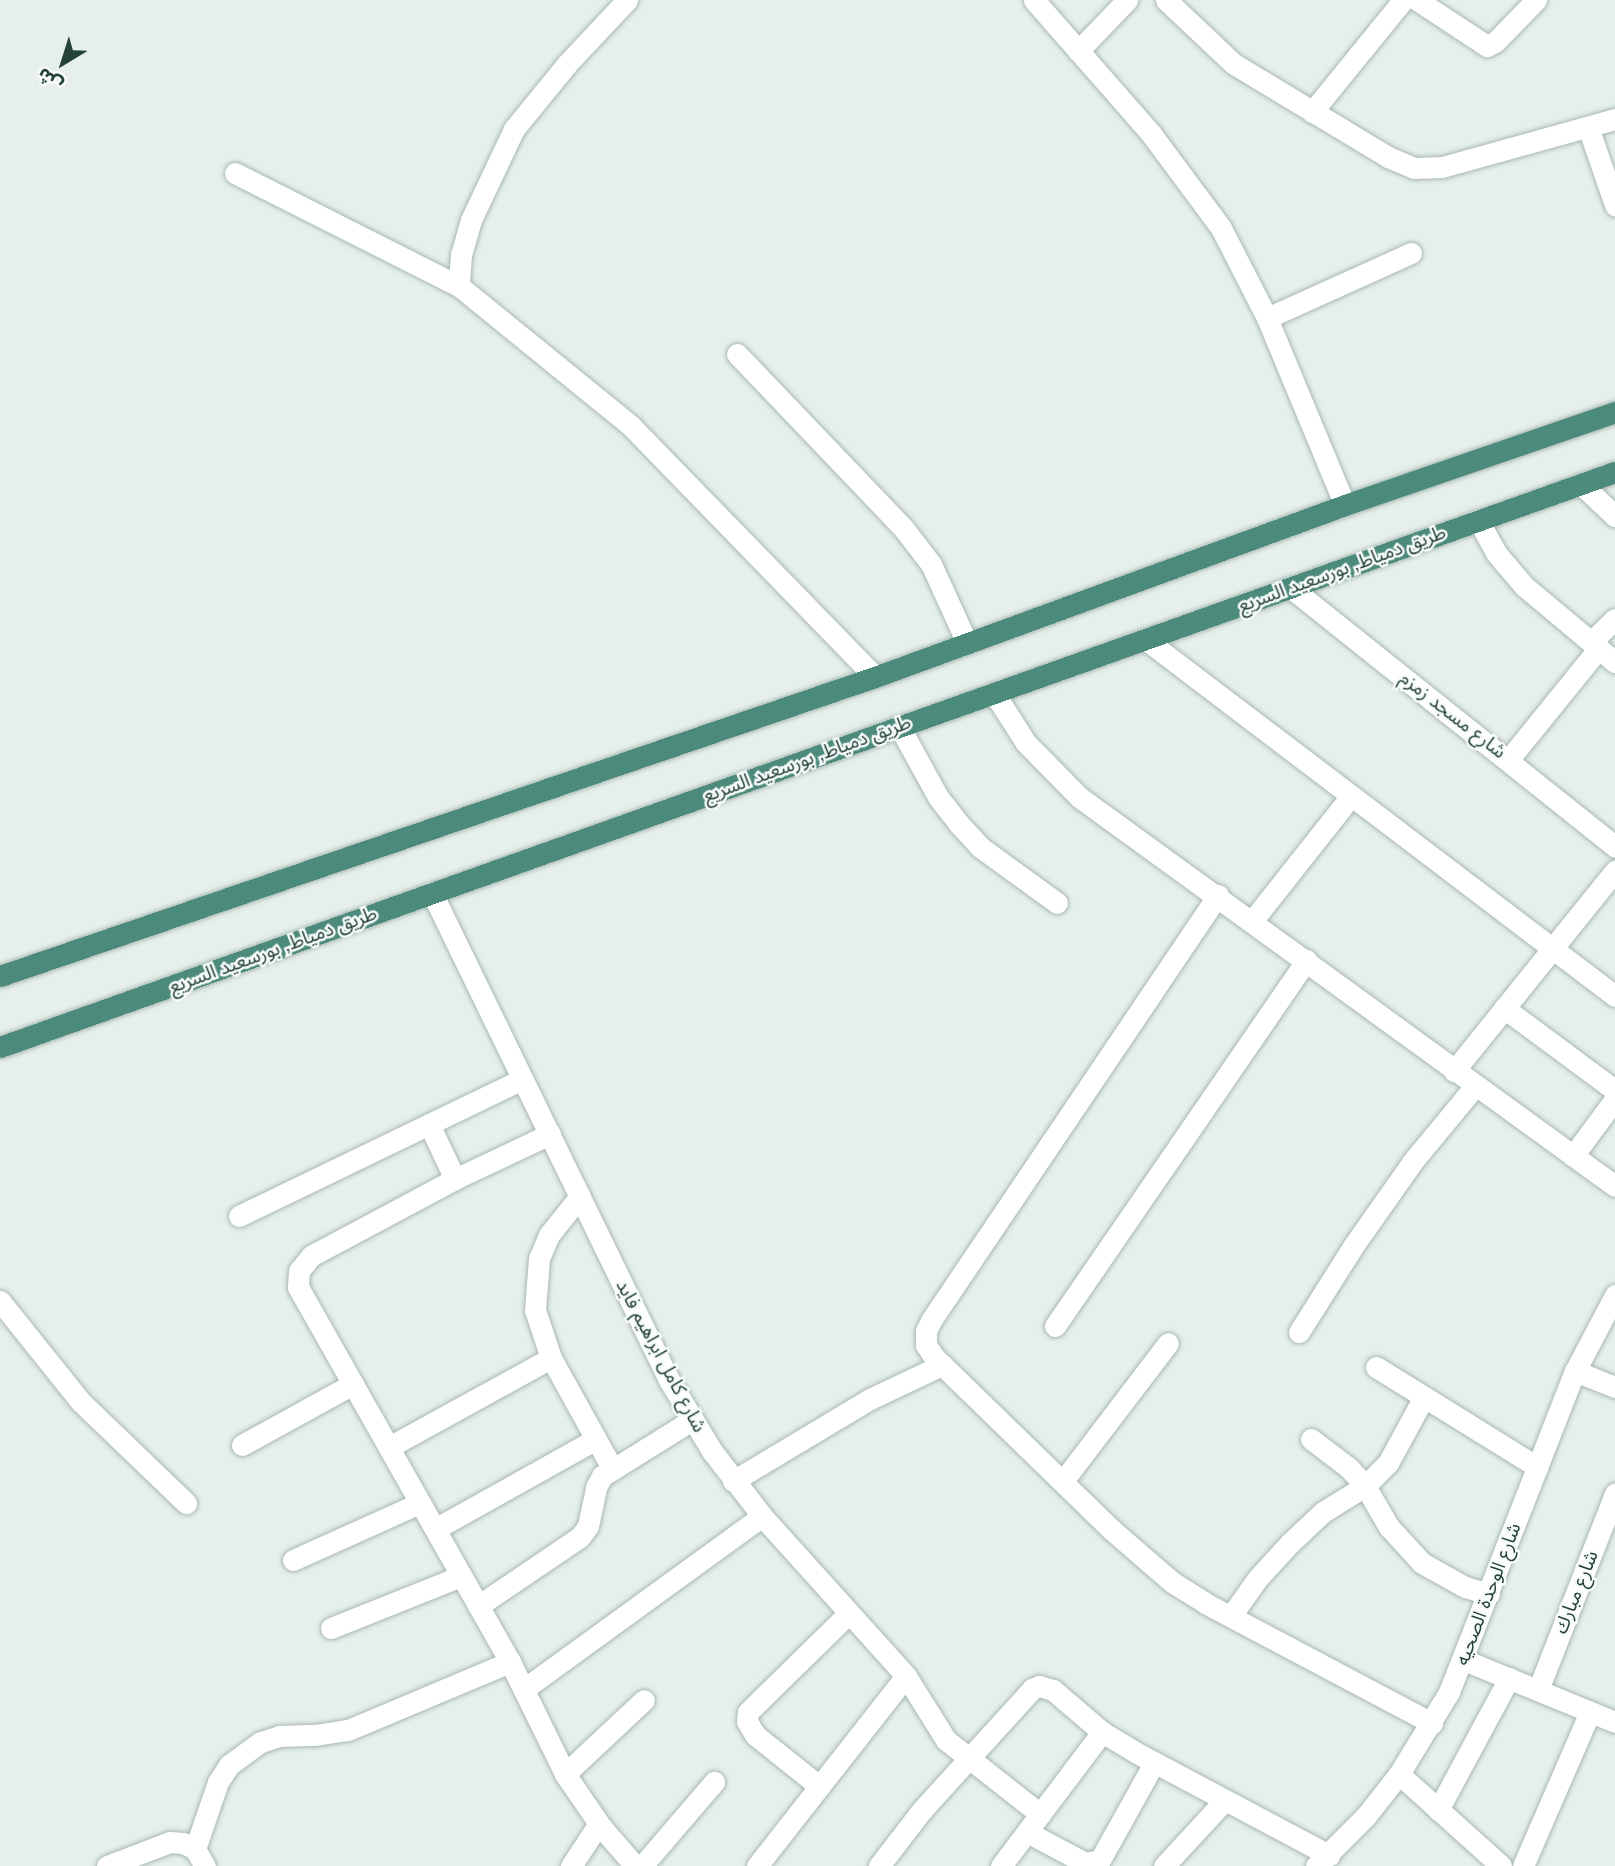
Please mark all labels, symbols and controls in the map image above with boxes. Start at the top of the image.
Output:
north arrow [28,28,98,98]
text: ش [33,64,66,96]
street label: طريق دمياط, بورسعيد السريع [1235,521,1449,617]
street label: شارع مسجد زمزم [1396,667,1510,763]
street label: طريق دمياط, بورسعيد السريع [700,711,914,807]
street label: طريق دمياط, بورسعيد السريع [166,902,380,998]
street label: شارع كامل ابراهيم فايد [611,1276,711,1436]
street label: شارع الوحدة الصحيه [1450,1519,1526,1669]
street label: شارع مبارك [1549,1547,1603,1637]

